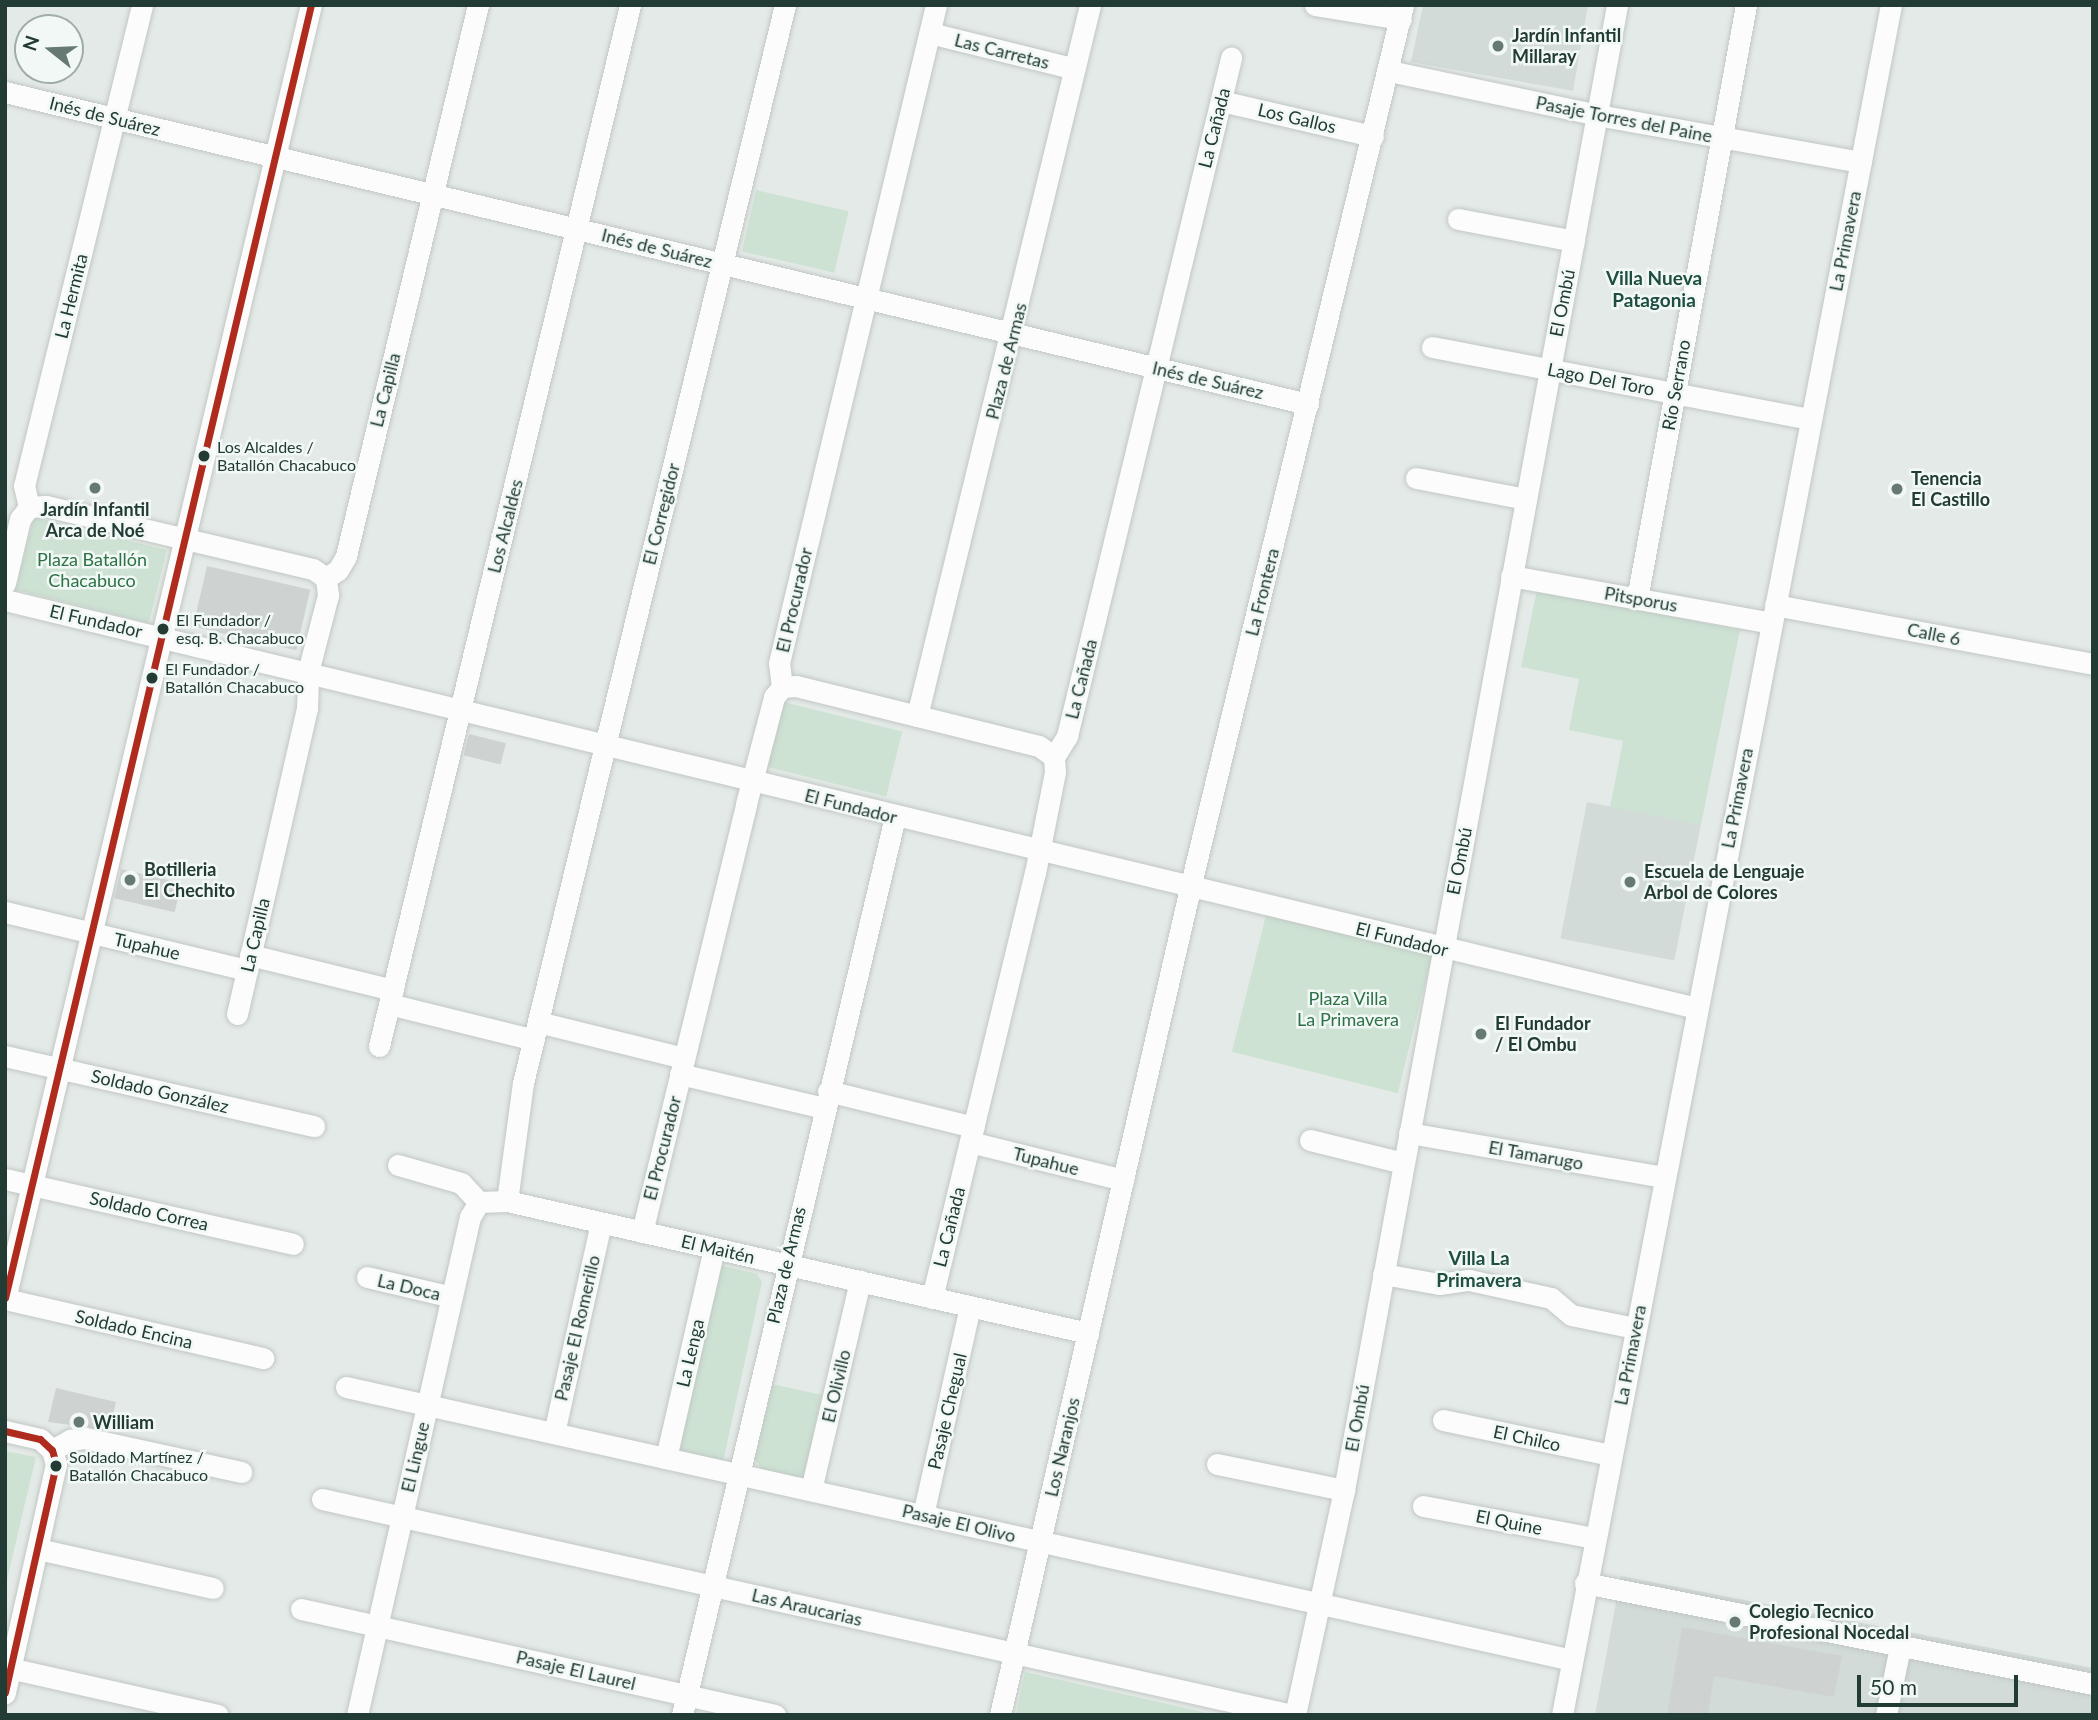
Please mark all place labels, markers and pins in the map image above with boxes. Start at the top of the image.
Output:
place label: Jardín Infantil Millaray [1512,25,1621,68]
marker: Jardín Infantil Millaray [1490,38,1506,54]
place label: Los Alcaldes / Batallón Chacabuco [217,437,356,475]
marker: Los Alcaldes / Batallón Chacabuco [197,449,211,463]
place label: Tenencia El Castillo [1911,468,1990,510]
marker: Jardín Infantil Arca de Noé [87,480,103,496]
marker: Tenencia El Castillo [1889,481,1905,497]
place label: Jardín Infantil Arca de Noé [40,499,150,542]
place label: El Fundador / esq. B. Chacabuco [176,610,304,648]
marker: El Fundador / esq. B. Chacabuco [156,622,170,636]
place label: El Fundador / Batallón Chacabuco [165,659,304,697]
marker: El Fundador / Batallón Chacabuco [145,671,159,685]
place label: Botilleria El Chechito [144,859,235,902]
place label: Escuela de Lenguaje Arbol de Colores [1644,861,1804,903]
marker: Botilleria El Chechito [122,872,138,888]
marker: Escuela de Lenguaje Arbol de Colores [1622,874,1638,890]
place label: El Fundador / El Ombu [1495,1013,1591,1056]
marker: El Fundador / El Ombu [1473,1026,1489,1042]
place label: William [93,1411,154,1433]
marker: William [71,1414,87,1430]
place label: Soldado Martínez / Batallón Chacabuco [69,1447,208,1485]
marker: Soldado Martínez / Batallón Chacabuco [49,1459,63,1473]
place label: Colegio Tecnico Profesional Nocedal [1749,1601,1909,1644]
marker: Colegio Tecnico Profesional Nocedal [1727,1614,1743,1630]

